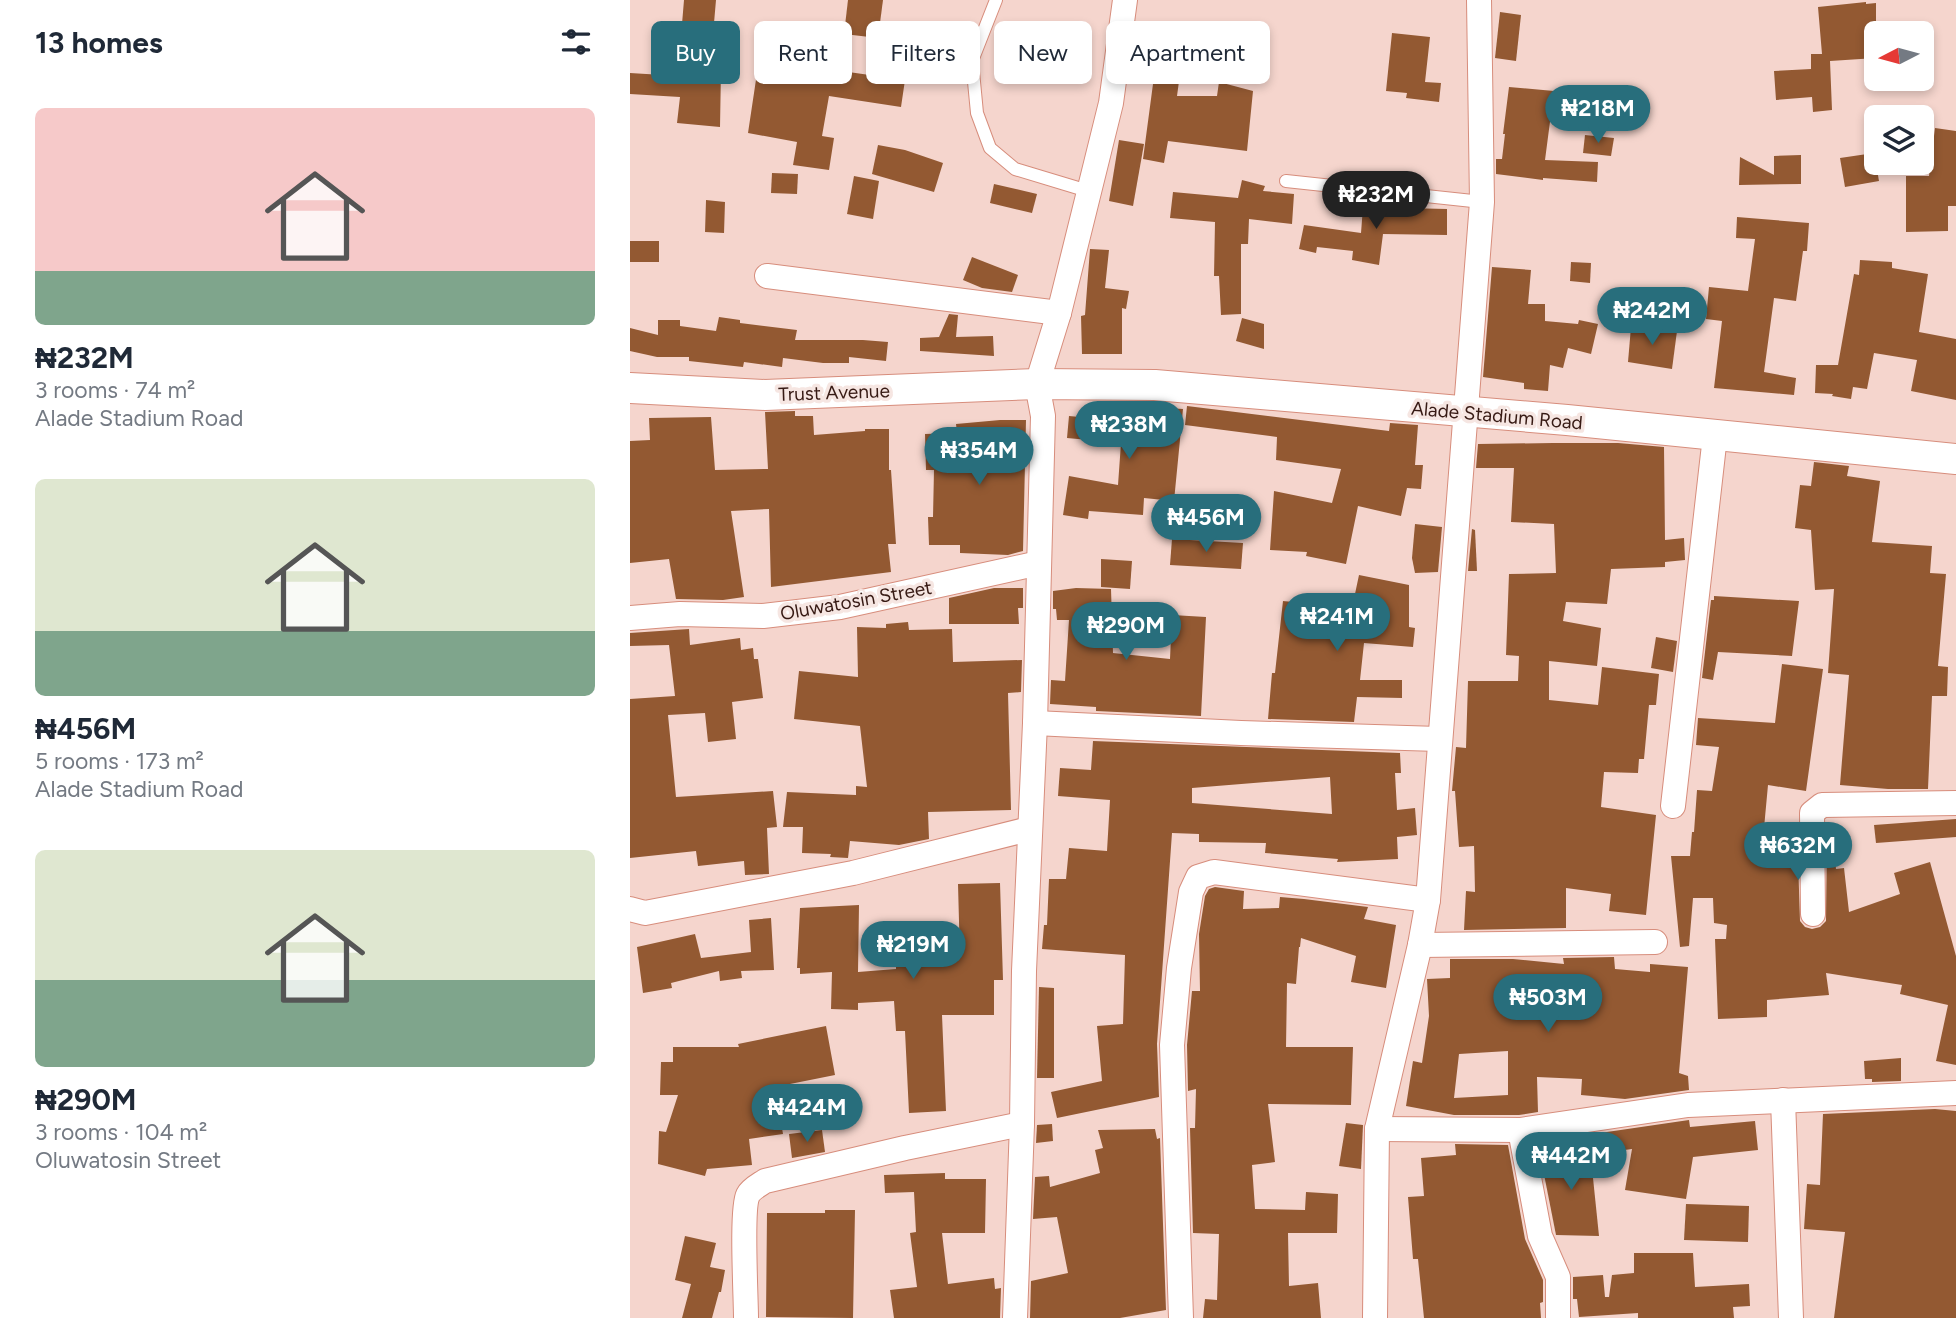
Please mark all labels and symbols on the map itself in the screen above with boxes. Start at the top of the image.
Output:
north arrow [1864,21,1934,91]
pin: ₦218M [1549,86,1647,145]
pin: ₦232M [1327,172,1425,231]
pin: ₦242M [1603,288,1701,347]
street label: Trust Avenue [778,379,890,406]
street label: Alade Stadium Road [1410,397,1584,434]
pin: ₦238M [1080,402,1178,461]
pin: ₦354M [930,428,1028,487]
pin: ₦456M [1157,494,1255,554]
street label: Oluwatosin Street [778,576,934,625]
pin: ₦241M [1288,594,1386,653]
pin: ₦290M [1077,602,1175,662]
pin: ₦632M [1749,822,1847,882]
pin: ₦219M [864,922,962,981]
pin: ₦503M [1499,974,1597,1034]
pin: ₦424M [758,1084,856,1144]
pin: ₦442M [1522,1132,1620,1192]

